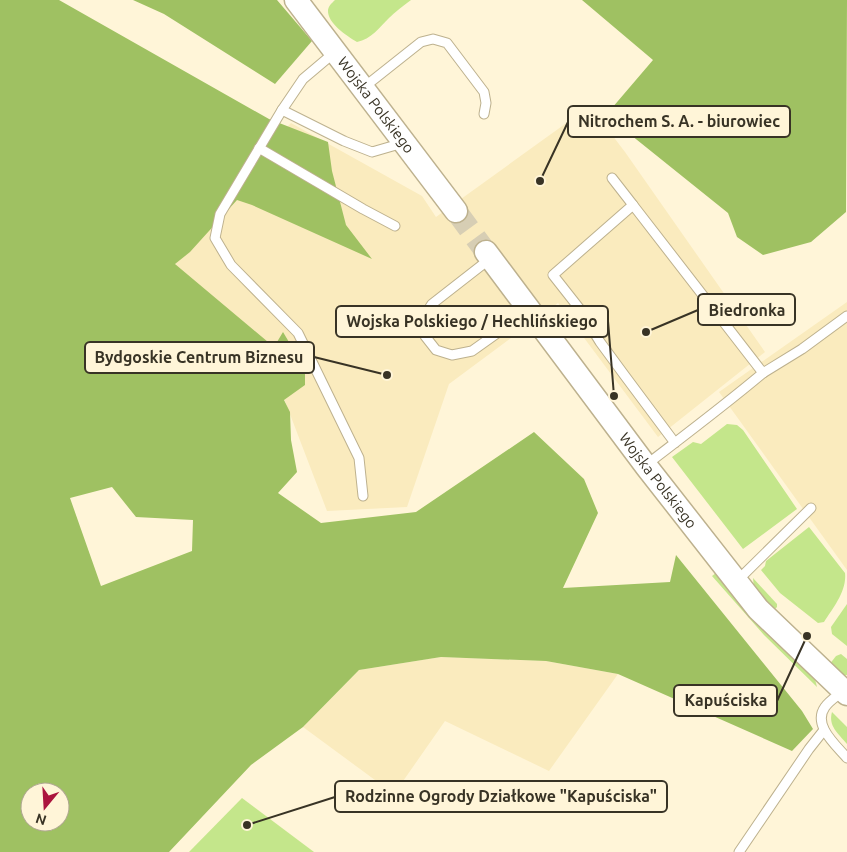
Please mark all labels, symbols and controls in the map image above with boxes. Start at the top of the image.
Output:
street label: Wojska Polskiego [334,53,418,156]
callout: Nitrochem S. A. - biurowiec [568,106,790,137]
text: Nitrochem S. A. - biurowiec [578,112,780,130]
callout: Biedronka [698,294,795,325]
text: Biedronka [709,301,785,319]
callout: Wojska Polskiego / Hechlińskiego [336,306,608,337]
text: Wojska Polskiego / Hechlińskiego [346,312,598,330]
callout: Bydgoskie Centrum Biznesu [85,342,314,373]
text: Bydgoskie Centrum Biznesu [95,348,303,366]
street label: Wojska Polskiego [616,429,701,532]
callout: Kapuściska [674,685,777,716]
text: Kapuściska [684,691,768,709]
callout: Rodzinne Ogrody Działkowe "Kapuściska" [335,781,667,812]
north arrow [20,782,70,832]
text: Rodzinne Ogrody Działkowe "Kapuściska" [345,787,657,805]
text: N [34,810,48,829]

